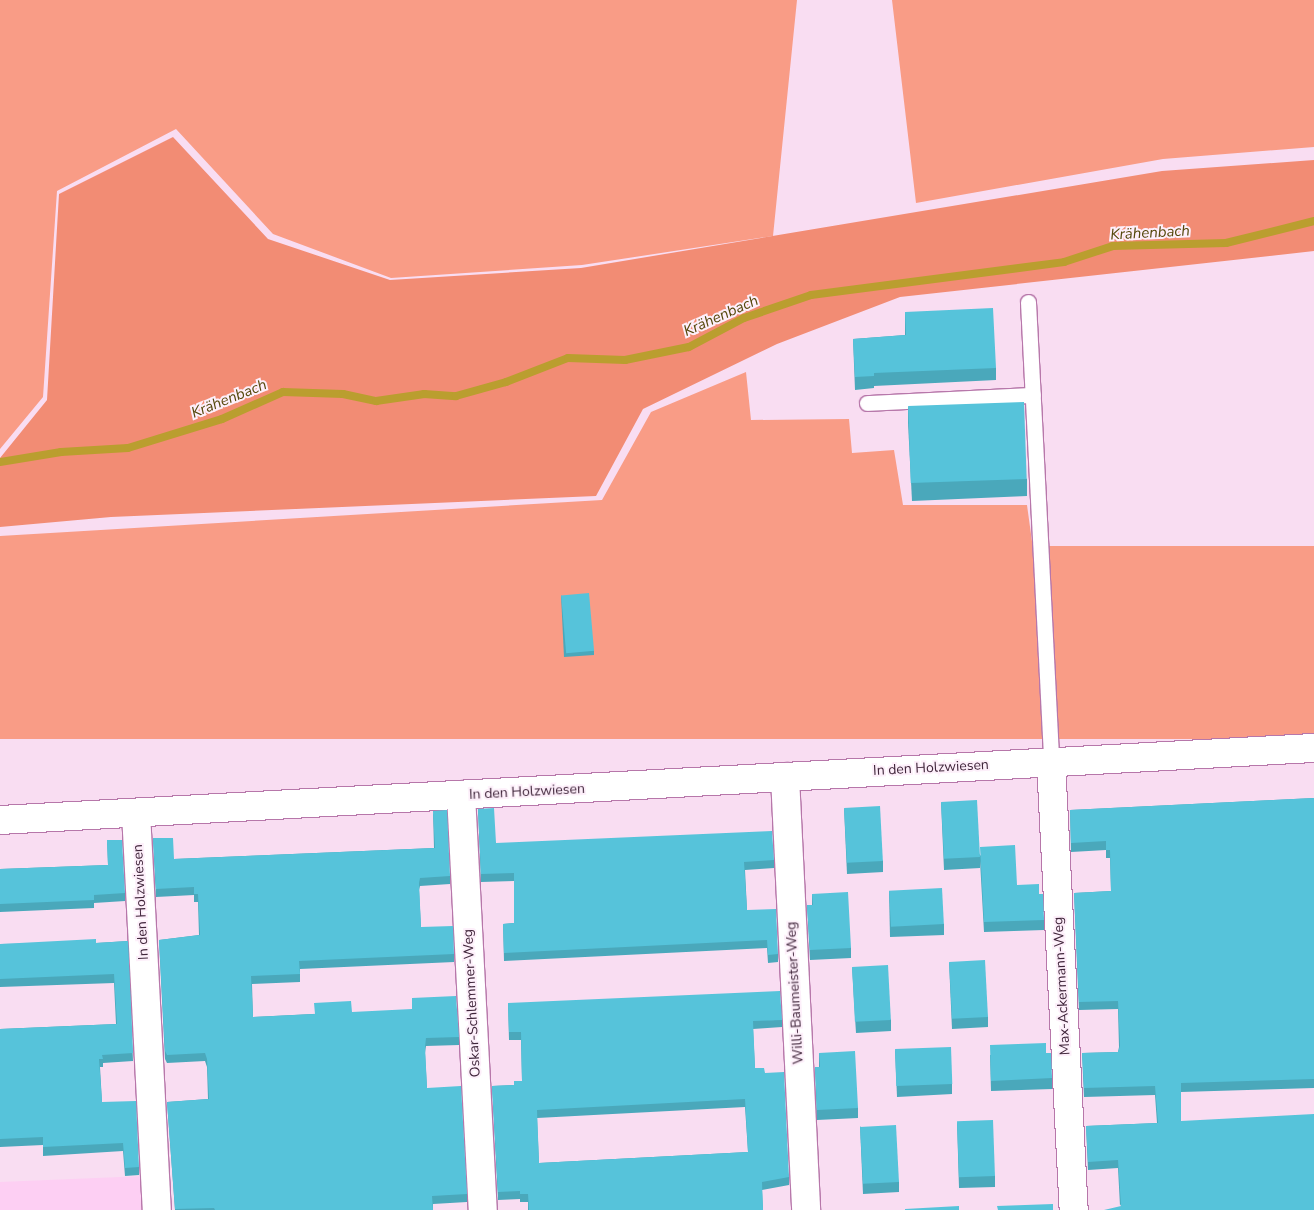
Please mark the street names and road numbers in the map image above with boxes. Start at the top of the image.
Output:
street label: In den Holzwiesen [873,757,989,779]
street label: In den Holzwiesen [469,781,585,803]
street label: In den Holzwiesen [130,844,152,960]
street label: Max-Ackermann-Weg [1050,916,1074,1056]
street label: Willi-Baumeister-Weg [783,921,807,1065]
street label: Oskar-Schlemmer-Weg [460,928,484,1078]

